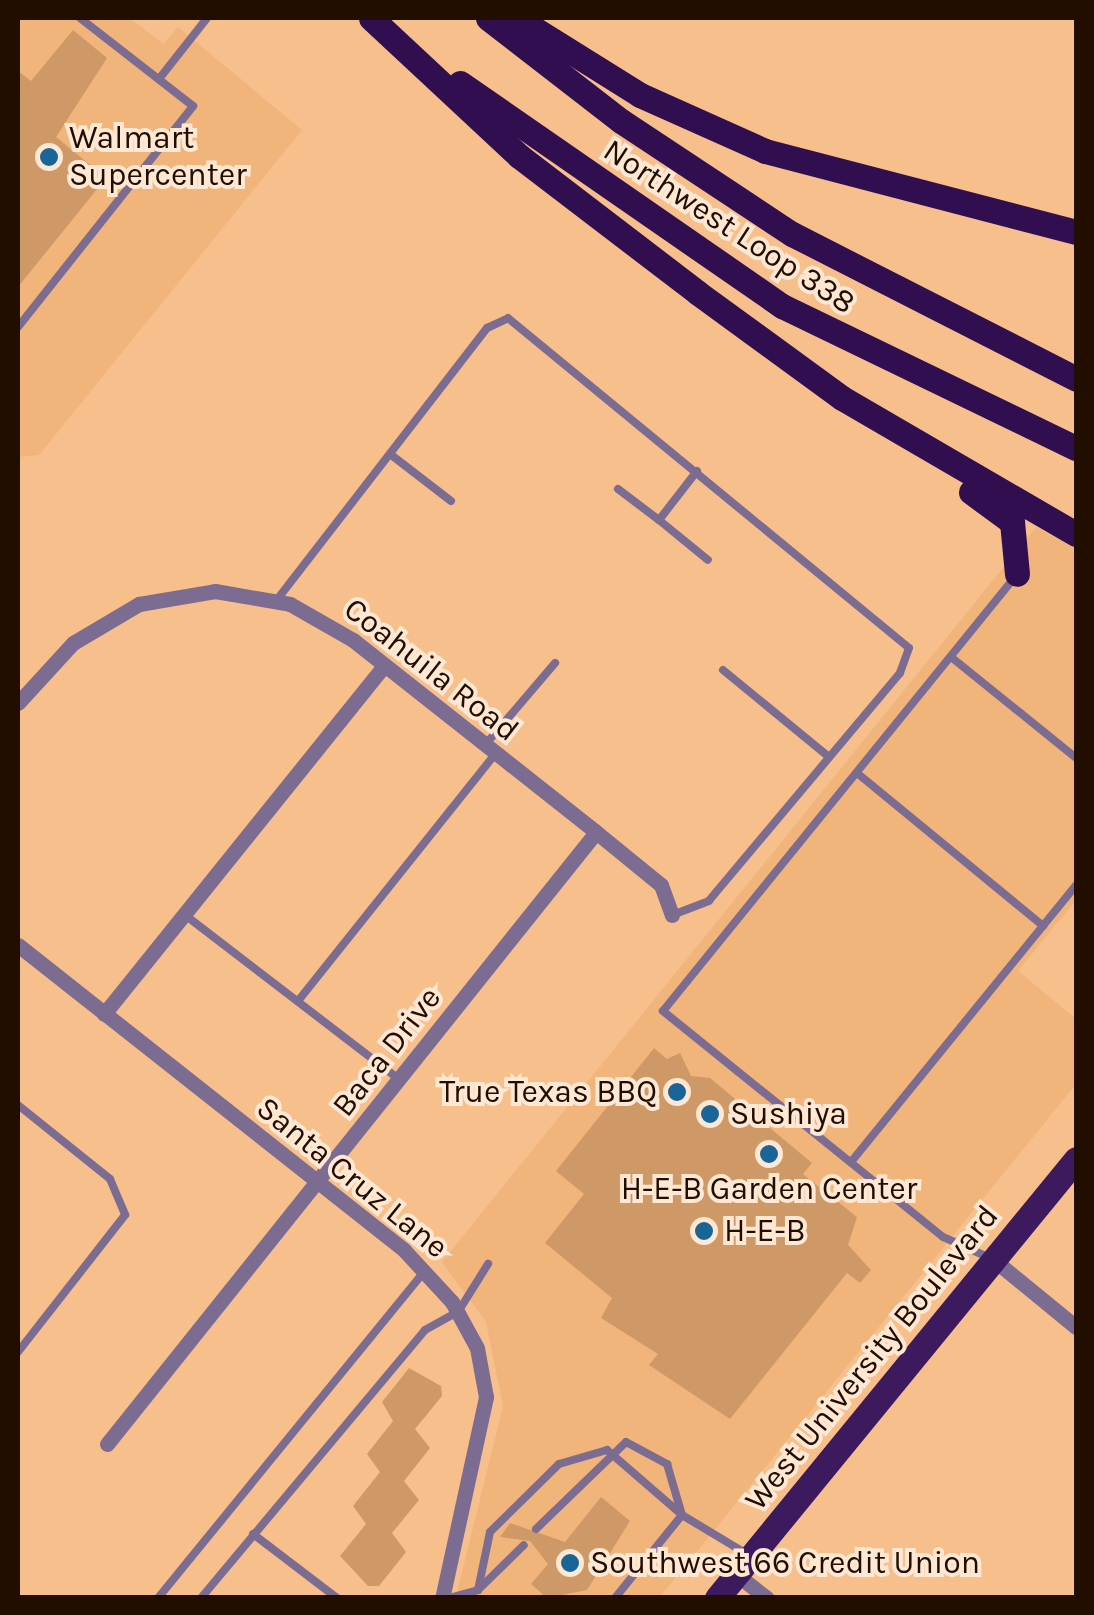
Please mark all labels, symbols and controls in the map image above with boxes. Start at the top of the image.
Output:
place label: Walmart Supercenter [69,120,247,195]
street label: Northwest Loop 338 [596,131,862,323]
marker: Walmart Supercenter [38,146,60,168]
street label: Coahuila Road [336,590,526,750]
street label: Baca Drive [324,980,450,1124]
place label: True Texas BBQ [439,1073,657,1111]
marker: True Texas BBQ [666,1081,688,1103]
street label: Santa Cruz Lane [249,1089,455,1267]
place label: Sushiya [730,1095,847,1133]
marker: Sushiya [699,1103,721,1125]
marker: H-E-B Garden Center [758,1143,780,1165]
place label: H-E-B Garden Center [621,1170,917,1208]
street label: West University Boulevard [737,1198,1007,1518]
place label: H-E-B [724,1212,806,1250]
marker: H-E-B [693,1220,715,1242]
place label: Southwest 66 Credit Union [590,1544,980,1582]
marker: Southwest 66 Credit Union [559,1552,581,1574]

